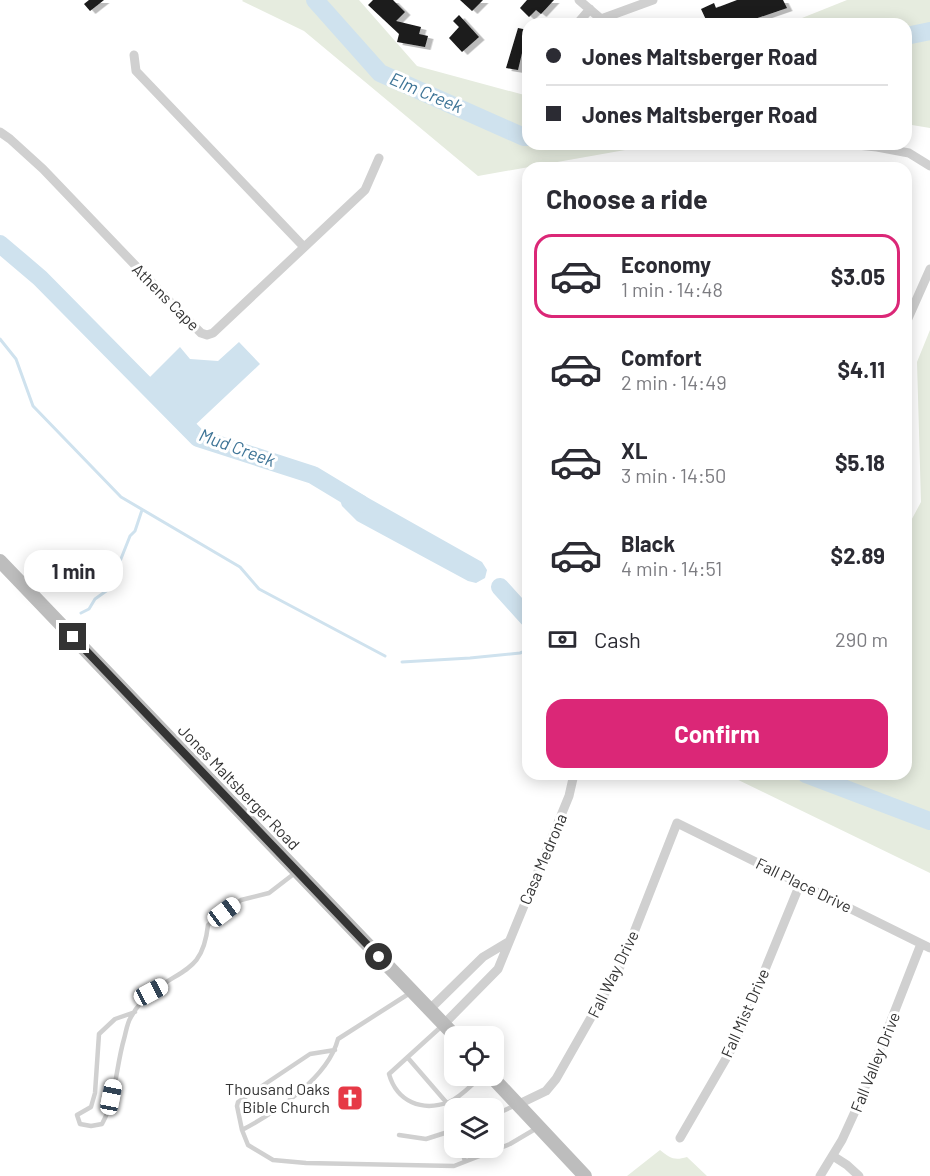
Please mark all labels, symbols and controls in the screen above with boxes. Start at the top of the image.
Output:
text: Jones Maltsberger Road [582,43,818,69]
water label: Elm Creek [387,67,466,117]
text: Jones Maltsberger Road [582,101,818,127]
text: Choose a ride [546,182,708,214]
icon: car [549,249,603,303]
text: Economy [621,251,711,277]
street label: Athens Cape [129,259,204,334]
text: $3.05 [831,263,885,289]
text: 1 min · 14:48 [621,277,723,301]
icon: car [549,342,603,396]
text: Comfort [621,344,702,370]
text: $4.11 [837,356,885,382]
text: 2 min · 14:49 [621,370,727,394]
water label: Mud Creek [196,423,279,471]
icon: car [549,435,603,489]
text: XL [621,437,647,463]
text: $5.18 [835,449,885,475]
text: 3 min · 14:50 [621,463,726,487]
icon: car [549,528,603,582]
text: Black [621,530,675,556]
text: $2.89 [831,542,885,568]
callout: 1 min [23,550,122,592]
text: 4 min · 14:51 [621,556,722,580]
text: 1 min [52,559,95,583]
route end [59,623,86,650]
icon: cash [546,623,579,656]
text: Cash [594,626,641,652]
text: 290 m [835,627,888,651]
button: Confirm [546,699,888,768]
street label: Jones Maltsberger Road [175,720,304,853]
street label: Casa Medrona [515,811,570,907]
street label: Fall Place Drive [753,853,855,916]
car [204,894,244,930]
street label: Fall Way Drive [583,927,642,1021]
route start [365,943,392,970]
street label: Fall Mist Drive [717,965,773,1060]
car [131,976,171,1008]
street label: Fall Valley Drive [846,1009,903,1115]
map controls [444,1026,504,1158]
button: locate [444,1026,504,1086]
car [99,1078,123,1116]
place label: Thousand Oaks Bible Church [225,1079,330,1116]
church icon: Thousand Oaks Bible Church [335,1083,365,1113]
button: layers [444,1098,504,1158]

